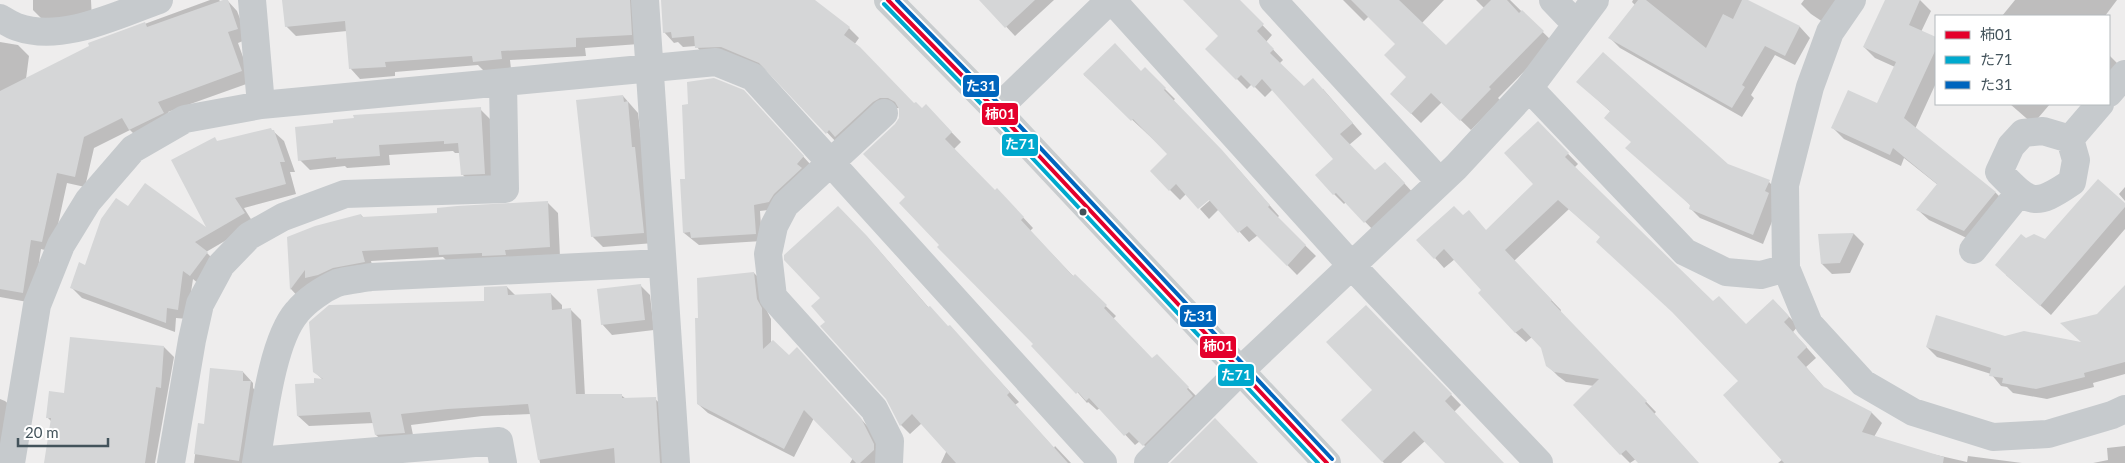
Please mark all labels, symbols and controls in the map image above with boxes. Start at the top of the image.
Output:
legend [1935,15,2110,105]
text: 柿01 [1980,25,2012,43]
text: た71 [1980,50,2012,68]
line badge: た31 [962,74,1000,98]
text: た31 [1980,75,2012,93]
text: た31 [966,77,996,94]
line badge: 柿01 [981,102,1019,126]
text: 柿01 [985,105,1015,122]
line badge: た71 [1001,133,1039,157]
text: た71 [1005,135,1035,152]
unlabelled marker [1078,207,1088,217]
line badge: た31 [1179,304,1217,328]
text: た31 [1183,307,1213,324]
line badge: 柿01 [1199,335,1237,359]
text: 柿01 [1203,337,1233,354]
line badge: た71 [1217,363,1255,387]
text: た71 [1221,366,1251,383]
scale bar [18,416,108,448]
text: 20 m [25,423,59,441]

